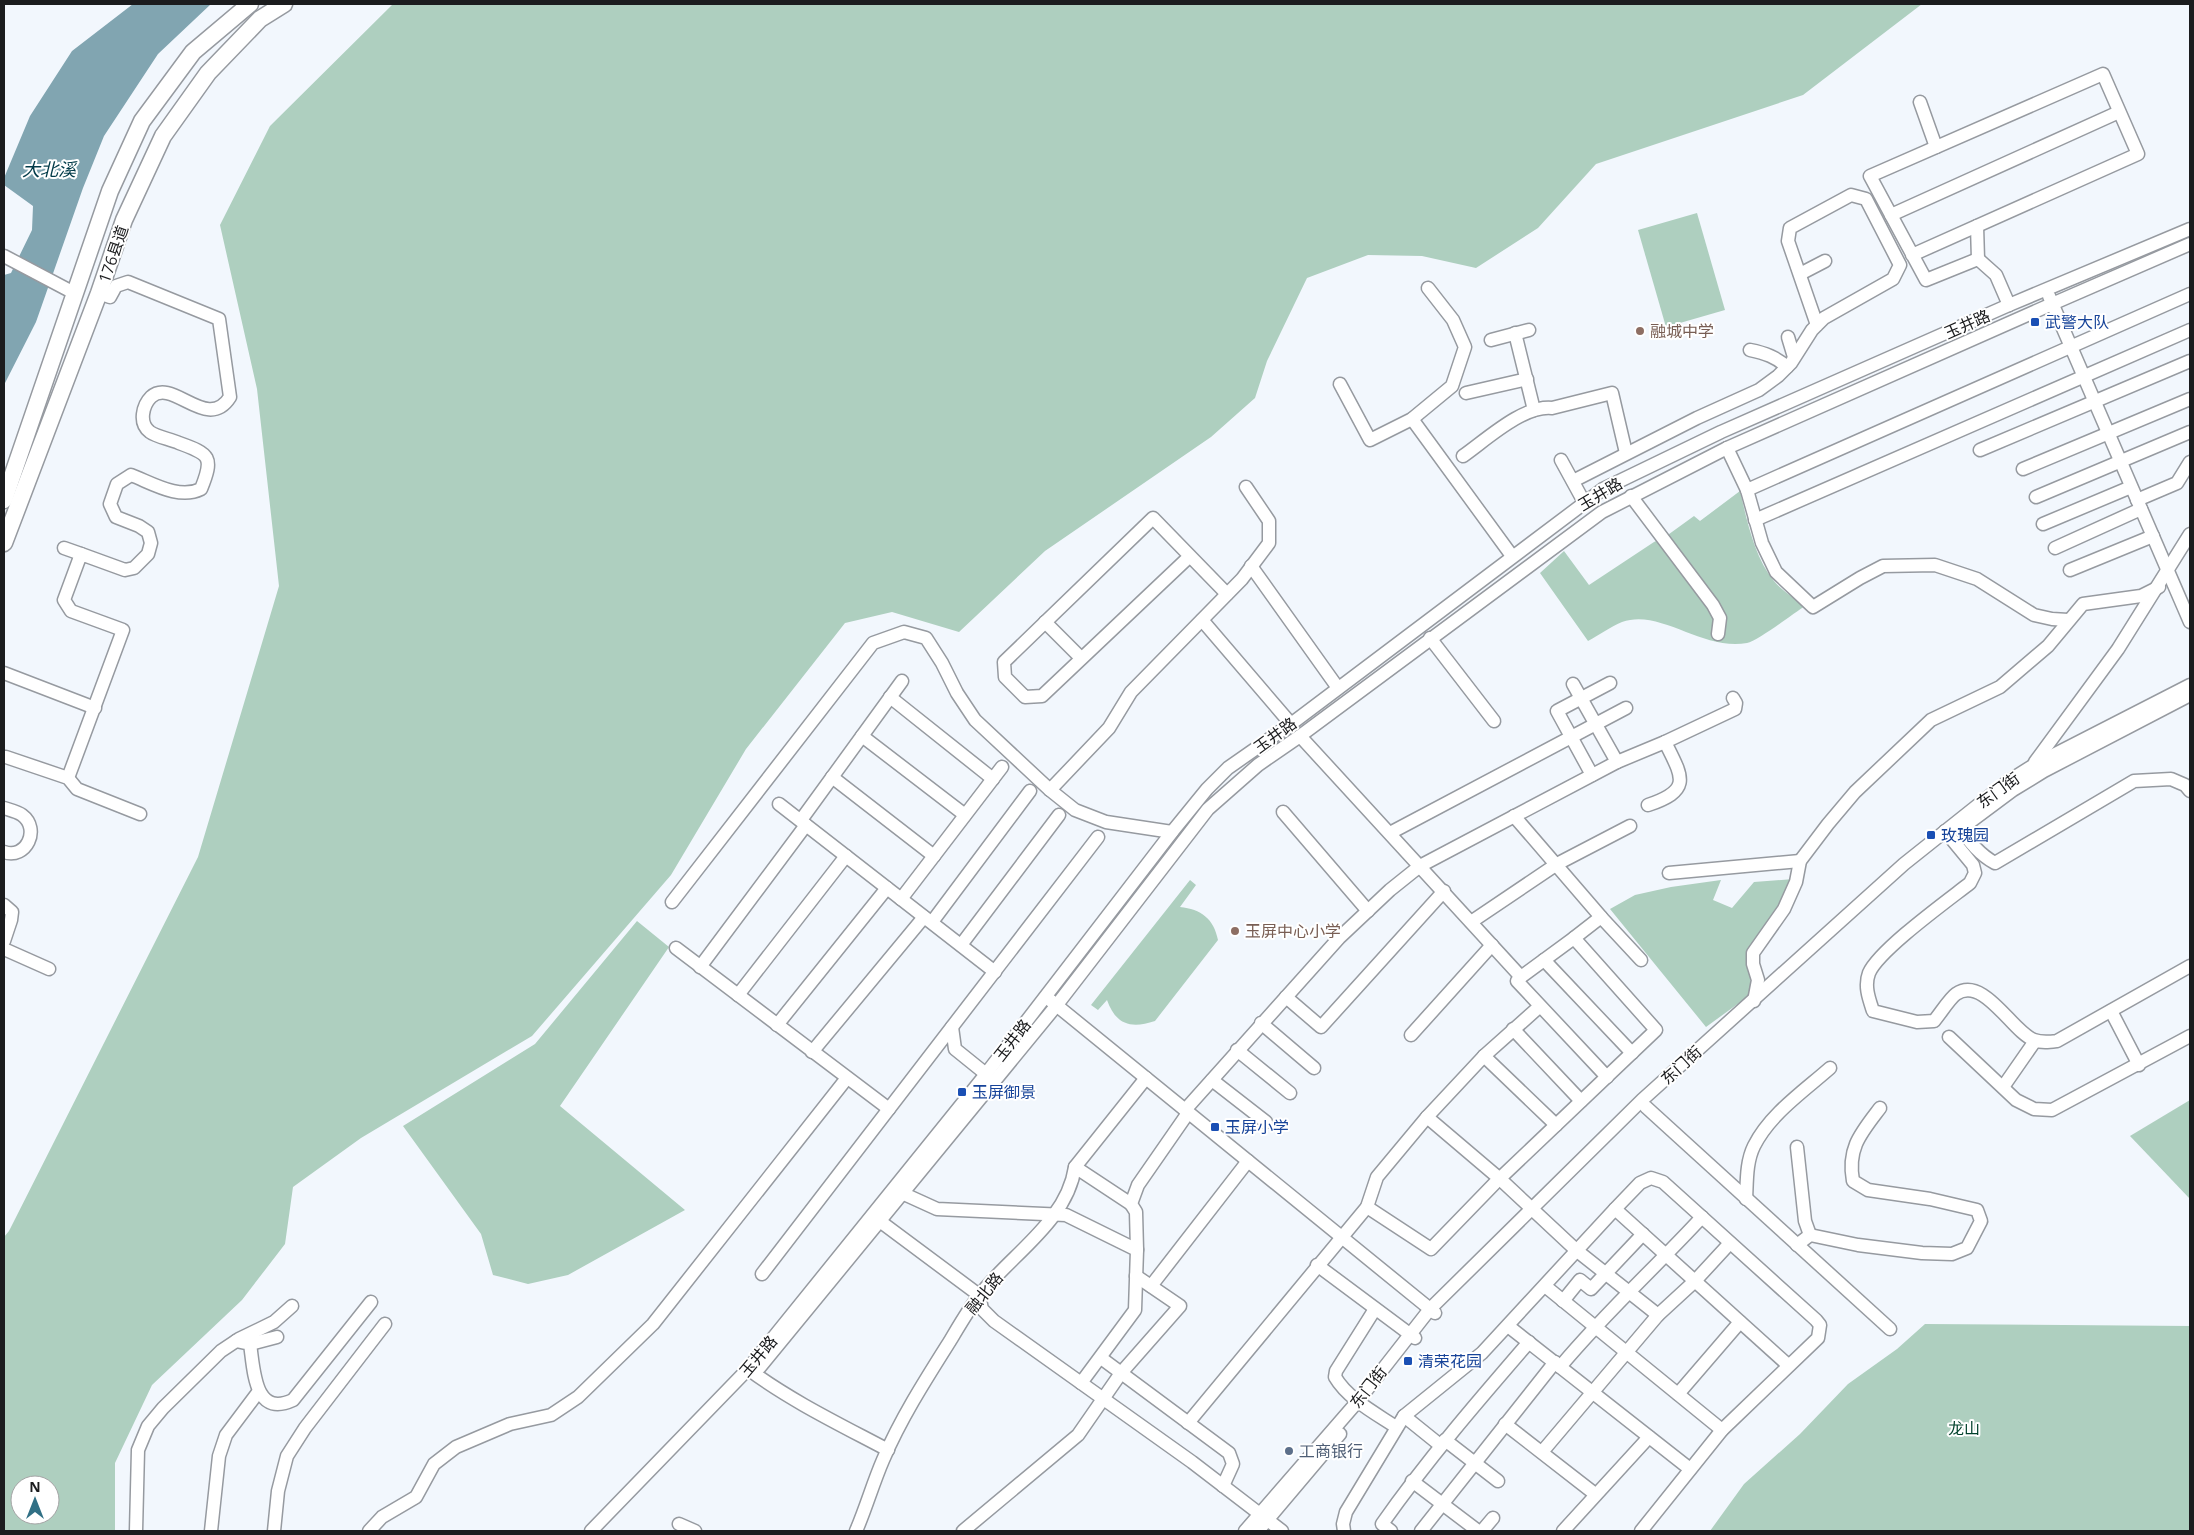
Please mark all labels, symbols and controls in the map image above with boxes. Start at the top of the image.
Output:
water label: 大北溪 [22,157,78,181]
street label: 176县道 [93,222,133,286]
street label: 玉井路 [1941,304,1993,344]
place label: 武警大队 [2045,311,2109,333]
marker: 武警大队 [2029,316,2041,328]
place label: 融城中学 [1650,320,1714,342]
marker: 融城中学 [1634,325,1646,337]
street label: 玉井路 [1574,472,1626,516]
street label: 玉井路 [1249,712,1301,758]
street label: 东门街 [1972,767,2024,813]
place label: 玫瑰园 [1941,824,1989,846]
marker: 玫瑰园 [1925,829,1937,841]
place label: 玉屏中心小学 [1245,920,1341,942]
marker: 玉屏中心小学 [1229,925,1241,937]
street label: 玉井路 [989,1014,1035,1066]
street label: 东门街 [1656,1041,1706,1089]
place label: 玉屏御景 [972,1081,1036,1103]
marker: 玉屏御景 [956,1086,968,1098]
place label: 玉屏小学 [1225,1116,1289,1138]
marker: 玉屏小学 [1209,1121,1221,1133]
street label: 融北路 [960,1267,1008,1319]
street label: 玉井路 [734,1331,782,1381]
place label: 清荣花园 [1418,1350,1482,1372]
marker: 清荣花园 [1402,1355,1414,1367]
street label: 东门街 [1345,1361,1391,1413]
park label: 龙山 [1948,1417,1980,1439]
place label: 工商银行 [1299,1440,1363,1462]
marker: 工商银行 [1283,1445,1295,1457]
north arrow [10,1475,60,1525]
text: N [29,1477,41,1496]

